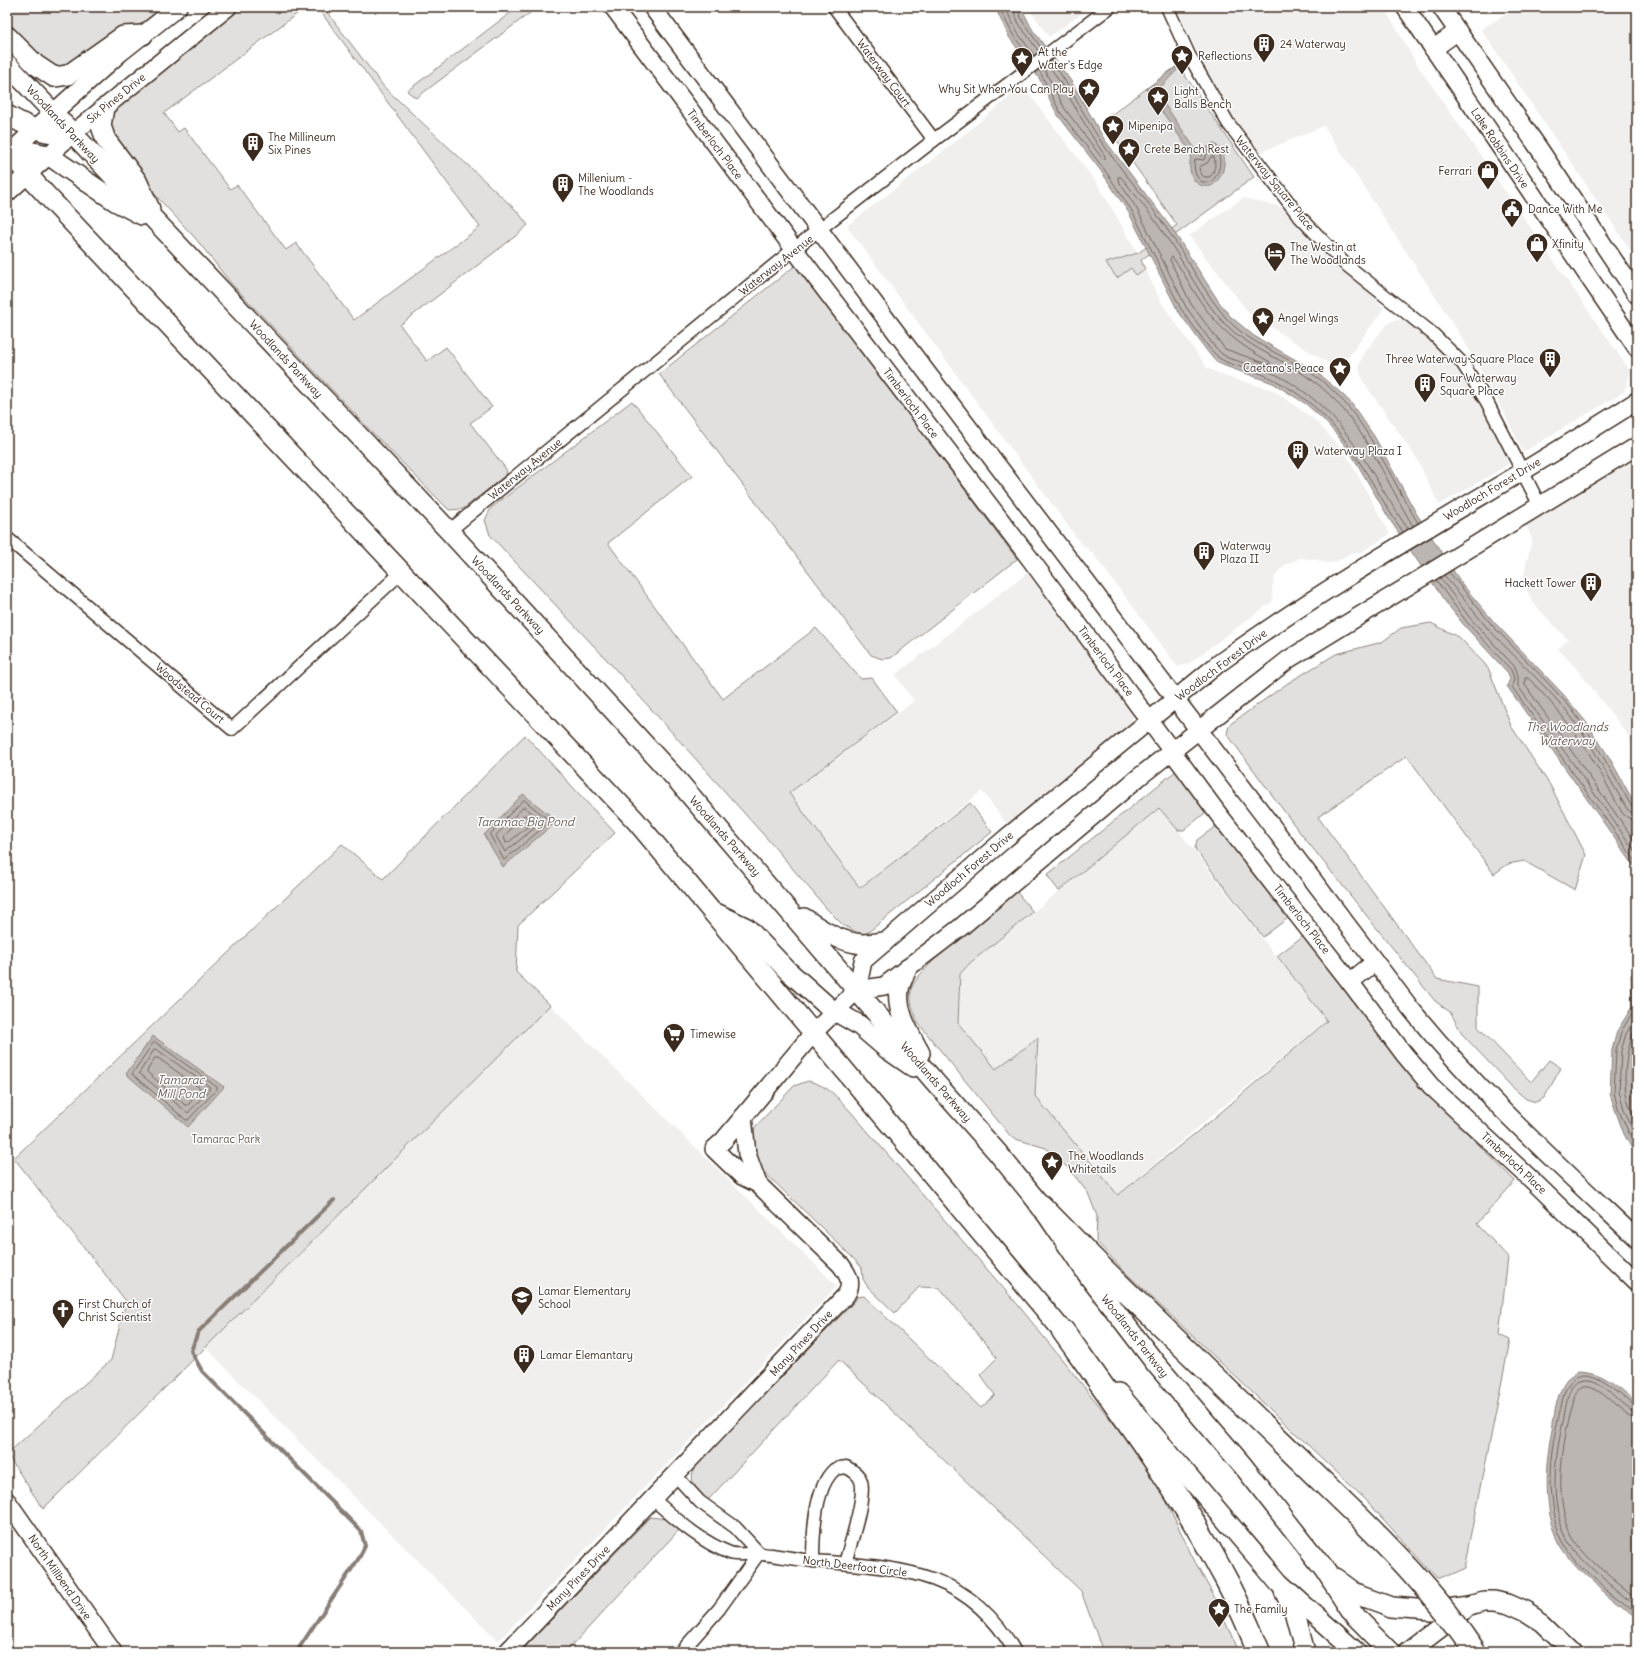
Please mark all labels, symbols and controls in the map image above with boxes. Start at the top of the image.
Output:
building icon: 24 Waterway [1251,31,1277,64]
street label: Waterway Court [854,36,914,110]
place label: 24 Waterway [1280,37,1346,51]
place icon: Reflections [1169,43,1195,76]
place icon: At the Water's Edge [1009,45,1035,78]
place label: At the Water's Edge [1038,45,1103,72]
place label: Reflections [1198,49,1252,63]
street label: Six Pines Drive [84,70,148,126]
place icon: Why Sit When You Can Play [1076,76,1102,109]
street label: Woodlands Parkway [23,82,103,166]
place label: Why Sit When You Can Play [938,82,1074,96]
place icon: Light Balls Bench [1145,84,1171,117]
place label: Light Balls Bench [1174,84,1232,111]
street label: Lake Robbins Drive [1468,105,1532,191]
street label: Timberloch Place [684,106,746,182]
place icon: Mipenipa [1100,113,1126,146]
place label: Mipenipa [1128,119,1173,133]
building icon: The Millineum Six Pines [240,130,266,163]
place label: The Millineum Six Pines [268,130,336,157]
street label: Waterway Square Place [1232,133,1318,233]
place icon: Crete Bench Rest [1116,136,1142,169]
place label: Crete Bench Rest [1144,142,1229,156]
shop icon: Ferrari [1475,158,1501,191]
place label: Ferrari [1438,164,1472,178]
building icon: Millenium - The Woodlands [550,171,576,204]
place label: Millenium - The Woodlands [578,171,654,198]
public building icon: Dance With Me [1499,196,1525,229]
place label: Dance With Me [1528,202,1602,216]
shop icon: Xfinity [1524,231,1550,264]
street label: Waterway Avenue [736,232,816,298]
place label: Xfinity [1552,237,1584,251]
hotel icon: The Westin at The Woodlands [1262,240,1288,273]
place label: The Westin at The Woodlands [1290,240,1366,267]
place icon: Angel Wings [1250,305,1276,338]
place label: Angel Wings [1278,311,1339,325]
street label: Woodlands Parkway [246,317,326,401]
building icon: Three Waterway Square Place [1537,346,1563,379]
place label: Three Waterway Square Place [1385,352,1534,366]
place icon: Caetano's Peace [1327,355,1353,388]
place label: Caetano's Peace [1243,361,1324,375]
street label: Timberloch Place [880,365,942,441]
building icon: Four Waterway Square Place [1412,371,1438,404]
place label: Four Waterway Square Place [1440,371,1517,398]
street label: Waterway Avenue [485,435,565,503]
building icon: Waterway Plaza I [1285,438,1311,471]
place label: Waterway Plaza I [1314,444,1402,458]
street label: Woodloch Forest Drive [1441,454,1543,524]
building icon: Waterway Plaza II [1191,539,1217,572]
place label: Waterway Plaza II [1220,539,1271,566]
street label: Woodlands Parkway [468,553,548,637]
building icon: Hackett Tower [1578,570,1604,603]
place label: Hackett Tower [1505,576,1577,590]
street label: Timberloch Place [1075,623,1137,699]
street label: Woodloch Forest Drive [1172,626,1270,704]
street label: Woodstead Court [152,660,228,726]
water label: The Woodlands Waterway [1526,719,1610,748]
street label: Woodlands Parkway [686,793,764,879]
water label: Taramac Big Pond [476,814,576,829]
street label: Woodloch Forest Drive [922,828,1016,910]
street label: Timberloch Place [1271,882,1333,957]
supermarket icon: Timewise [661,1021,687,1054]
place label: Timewise [690,1027,736,1041]
street label: Woodlands Parkway [897,1039,975,1125]
water label: Tamarac Mill Pond [157,1072,207,1101]
street label: Timberloch Place [1478,1129,1550,1197]
park label: Tamarac Park [192,1132,261,1146]
place icon: The Woodlands Whitetails [1039,1149,1065,1182]
place label: The Woodlands Whitetails [1068,1149,1144,1176]
school or university icon: Lamar Elementary School [509,1284,535,1317]
place label: Lamar Elementary School [538,1284,631,1311]
street label: Woodlands Parkway [1098,1292,1172,1380]
church icon: First Church of Christ Scientist [50,1297,76,1330]
place label: First Church of Christ Scientist [78,1297,152,1324]
street label: Many Pines Drive [767,1307,835,1379]
building icon: Lamar Elemantary [511,1342,537,1375]
place label: Lamar Elemantary [540,1348,633,1362]
street label: North Millbend Drive [25,1532,95,1622]
street label: Many Pines Drive [543,1542,613,1614]
street label: North Deerfoot Circle [802,1553,908,1579]
place icon: The Family [1206,1596,1232,1629]
place label: The Family [1234,1602,1287,1616]

